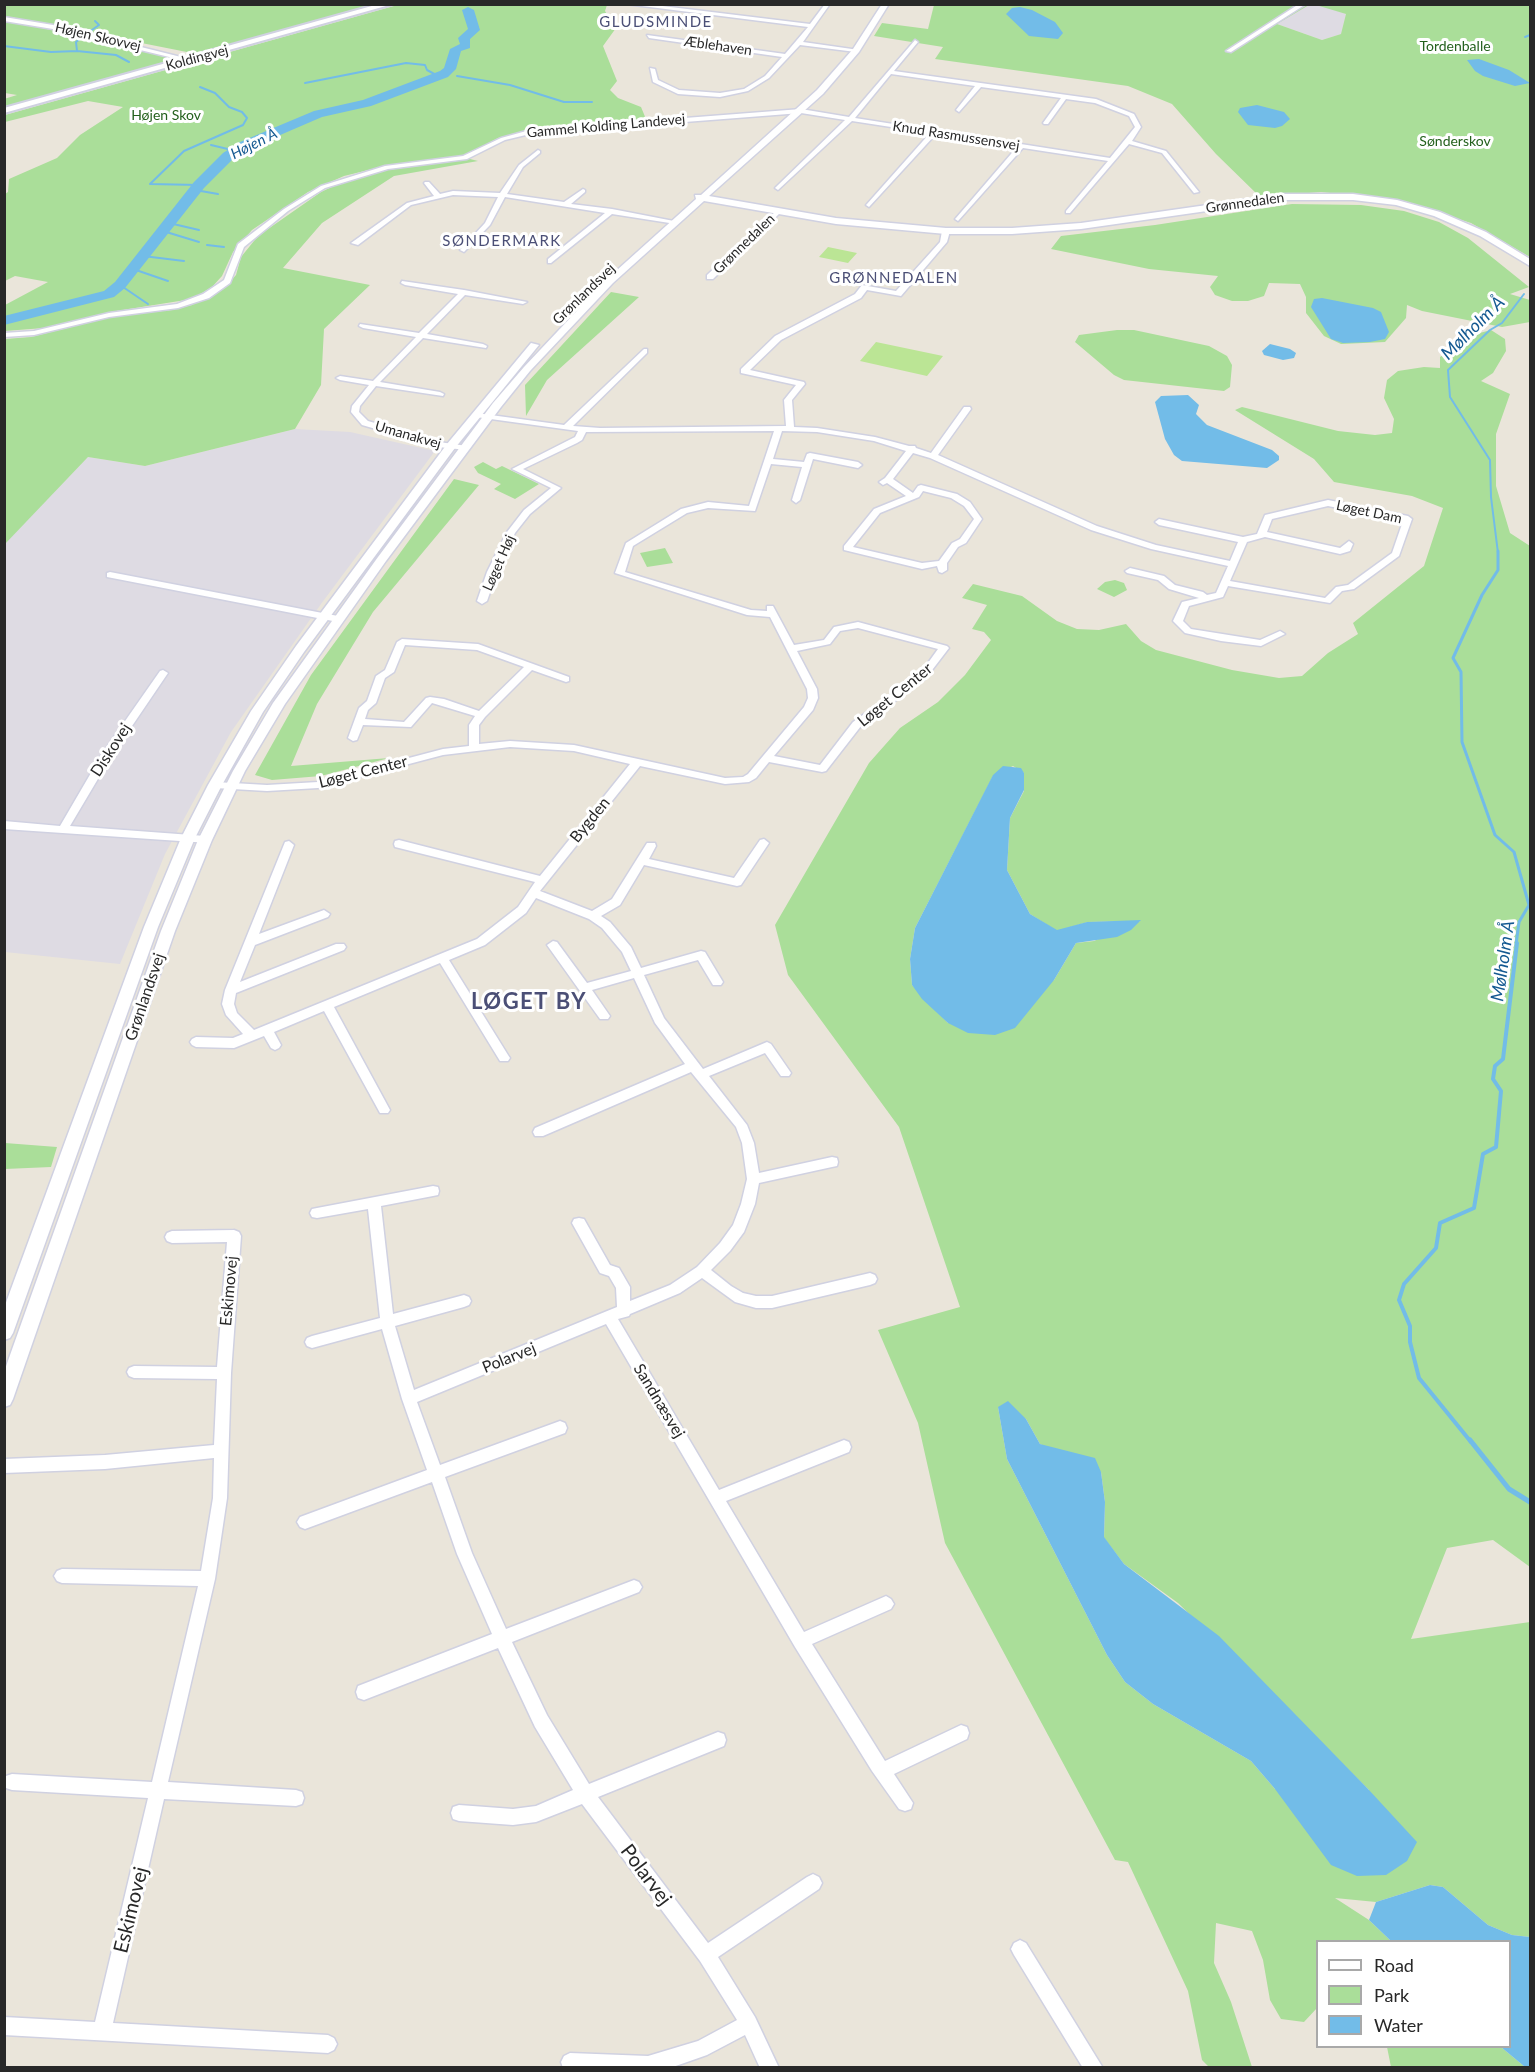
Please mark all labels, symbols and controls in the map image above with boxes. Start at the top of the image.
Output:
district label: GLUDSMINDE [599,13,713,31]
street label: Højen Skovvej [53,19,143,55]
street label: Æblehaven [683,33,753,59]
park label: Tordenballe [1419,38,1491,54]
street label: Koldingvej [164,42,230,74]
park label: Højen Skov [131,107,201,123]
street label: Gammel Kolding Landevej [526,111,686,141]
street label: Knud Rasmussensvej [891,118,1021,154]
water label: Højen Å [228,125,280,163]
park label: Sønderskov [1419,133,1491,149]
street label: Grønnedalen [1205,189,1285,217]
street label: Grønnedalen [710,210,778,278]
district label: SØNDERMARK [442,232,562,250]
street label: Grønlandsvej [549,260,619,328]
district label: GRØNNEDALEN [829,269,959,287]
water label: Mølholm Å [1437,292,1509,364]
street label: Umanakvej [373,418,443,452]
street label: Løget Dam [1335,497,1403,527]
street label: Løget Høj [479,532,519,594]
street label: Løget Center [854,659,936,731]
street label: Diskovej [87,720,135,780]
street label: Løget Center [317,752,409,792]
street label: Bygden [566,793,614,847]
water label: Mølholm Å [1487,919,1519,1003]
street label: Grønlandsvej [121,950,169,1044]
district label: LØGET BY [471,989,587,1015]
street label: Eskimovej [216,1255,242,1327]
street label: Polarvej [479,1339,539,1377]
street label: Sandnæsvej [629,1360,689,1442]
street label: Polarvej [615,1840,677,1910]
street label: Eskimovej [109,1864,153,1956]
legend [1316,1940,1511,2048]
text: Road [1374,1954,1414,1976]
text: Park [1374,1984,1409,2006]
text: Water [1374,2014,1423,2036]

